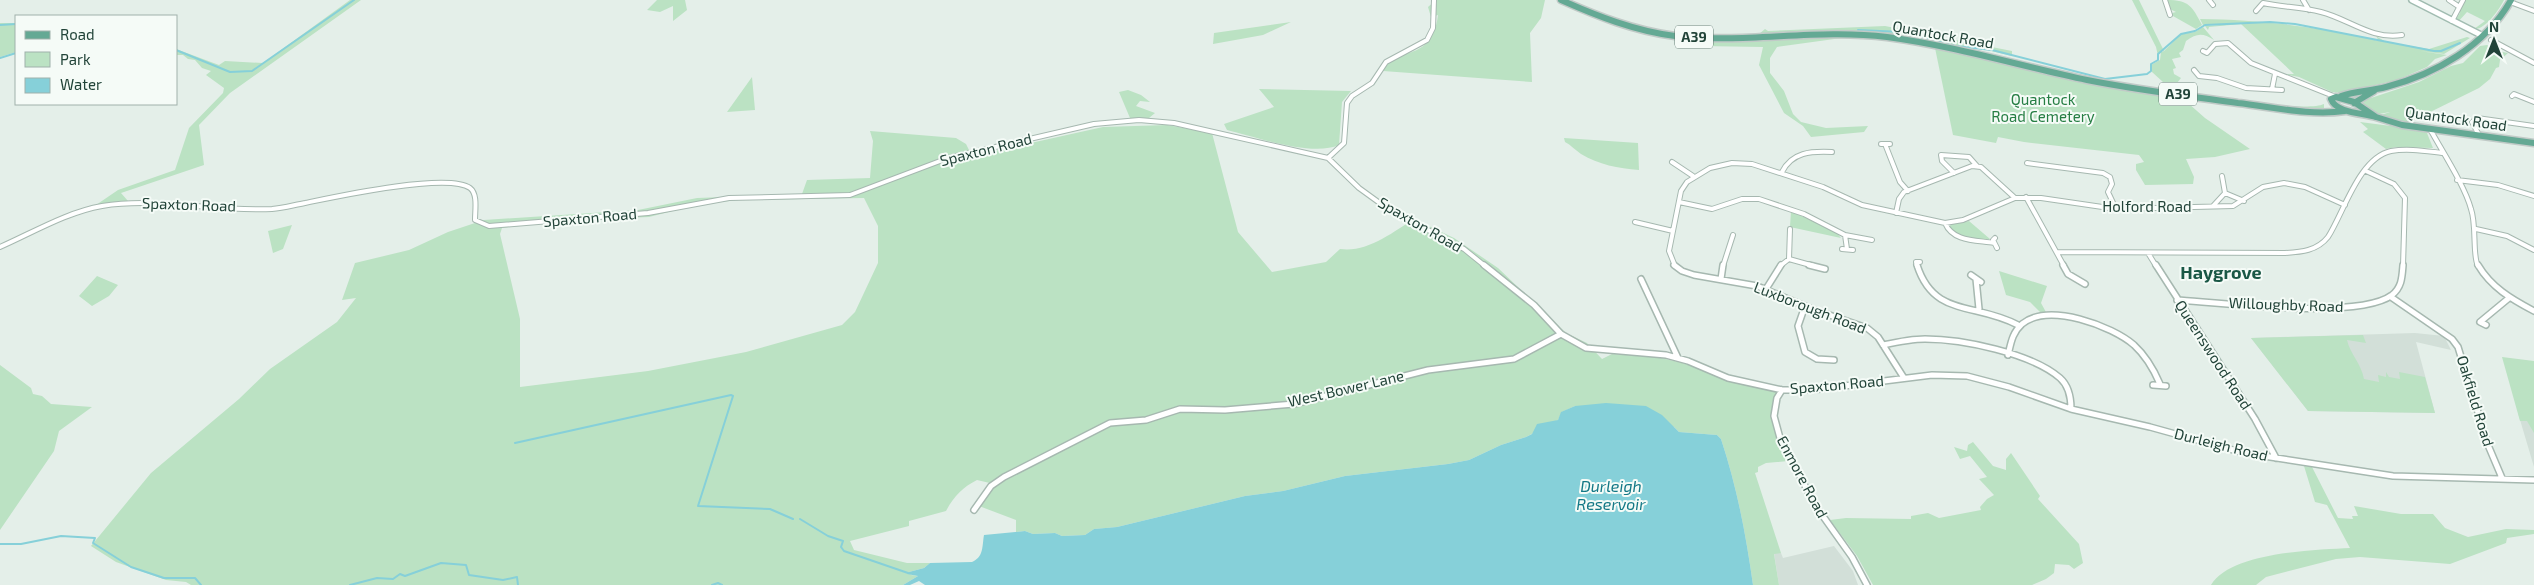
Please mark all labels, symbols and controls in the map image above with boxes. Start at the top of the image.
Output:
legend [15,15,178,105]
north arrow [2469,15,2519,65]
street label: Quantock Road [1891,16,1995,53]
text: N [2489,18,2499,35]
text: Road [60,25,95,43]
road number: A39 [1675,26,1713,48]
text: Park [60,50,91,68]
text: Water [60,75,102,93]
road number: A39 [2159,82,2197,106]
park label: Quantock Road Cemetery [1991,90,2095,125]
street label: Quantock Road [2404,102,2508,135]
street label: Spaxton Road [938,129,1034,169]
street label: Spaxton Road [142,193,236,215]
street label: Spaxton Road [1375,193,1466,255]
street label: Holford Road [2102,197,2192,215]
street label: Spaxton Road [542,204,638,230]
district label: Haygrove [2180,261,2262,283]
street label: Luxborough Road [1752,277,1869,337]
street label: Willoughby Road [2228,293,2344,315]
street label: Queenswood Road [2171,296,2256,413]
street label: Oakfield Road [2454,353,2498,448]
street label: West Bower Lane [1286,366,1406,410]
street label: Spaxton Road [1789,371,1885,397]
street label: Durleigh Road [2173,424,2270,464]
street label: Enmore Road [1774,432,1832,521]
water label: Durleigh Reservoir [1576,476,1646,513]

